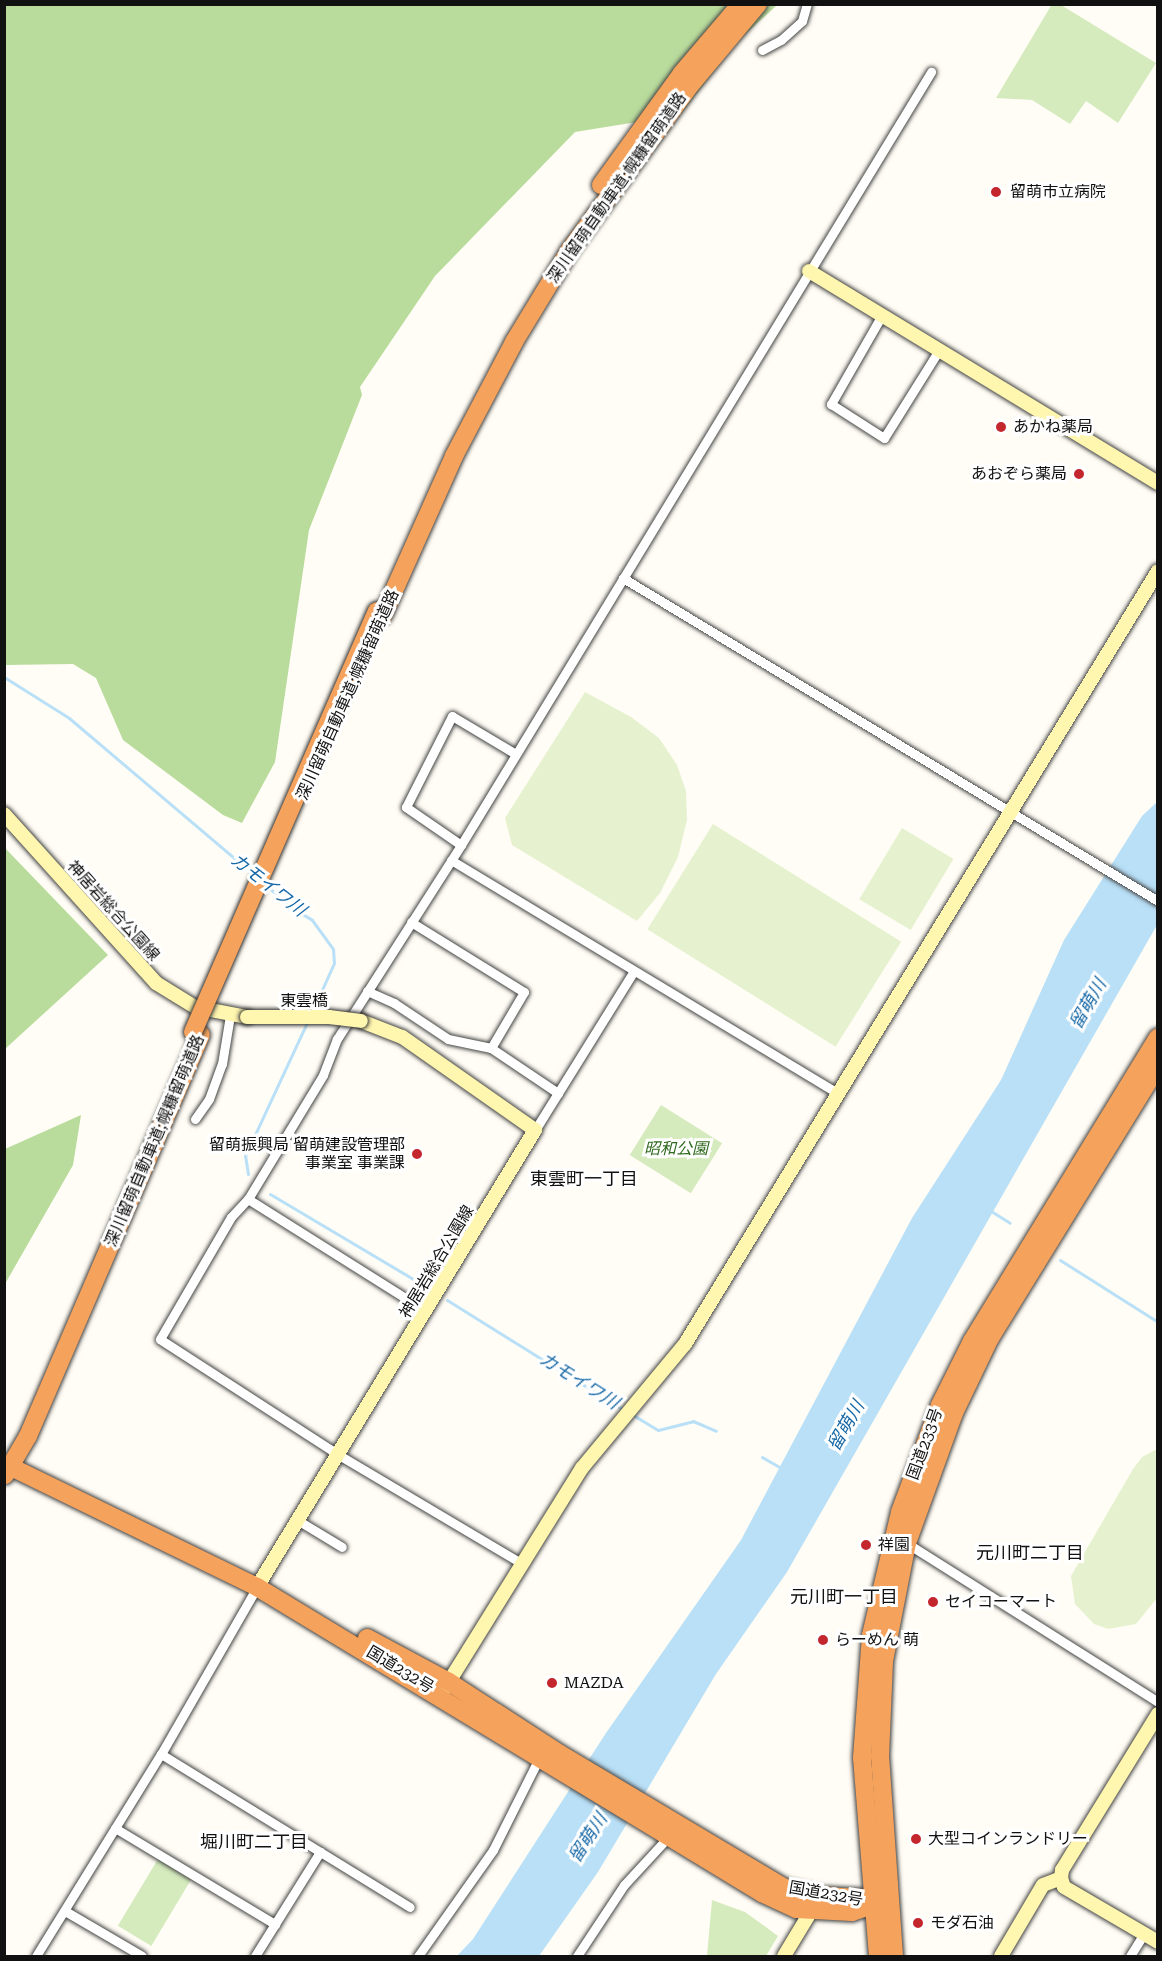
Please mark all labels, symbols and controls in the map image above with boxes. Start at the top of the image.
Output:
street label: 深川留萌自動車道;幌糠留萌道路 [544,89,690,287]
place label: 留萌市立病院 [1010,182,1106,202]
marker: 留萌市立病院 [987,183,1005,201]
place label: あかね薬局 [1013,417,1093,437]
marker: あかね薬局 [994,420,1008,434]
place label: あおぞら薬局 [971,464,1067,484]
marker: あおぞら薬局 [1072,467,1086,481]
street label: 深川留萌自動車道;幌糠留萌道路 [293,587,403,803]
water label: カモイワ川 [226,849,310,921]
street label: 神居岩総合公園線 [63,857,163,965]
water label: 留萌川 [1065,975,1111,1033]
street label: 東雲橋 [280,991,328,1011]
street label: 深川留萌自動車道;幌糠留萌道路 [102,1032,208,1250]
place label: 留萌振興局 留萌建設管理部 事業室 事業課 [209,1135,405,1173]
park label: 昭和公園 [644,1139,708,1159]
marker: 留萌振興局 留萌建設管理部 事業室 事業課 [410,1147,424,1161]
district label: 東雲町一丁目 [530,1168,638,1190]
street label: 神居岩総合公園線 [396,1202,478,1322]
water label: カモイワ川 [535,1348,623,1414]
water label: 留萌川 [823,1397,869,1455]
street label: 国道233号 [903,1406,947,1482]
place label: 祥園 [878,1535,910,1555]
marker: 祥園 [859,1538,873,1552]
district label: 元川町二丁目 [976,1542,1084,1564]
district label: 元川町一丁目 [790,1586,898,1608]
place label: セイコーマート [945,1592,1057,1612]
marker: セイコーマート [926,1595,940,1609]
place label: らーめん 萌 [835,1630,919,1650]
marker: らーめん 萌 [816,1633,830,1647]
street label: 国道232号 [363,1642,437,1698]
place label: MAZDA [564,1673,624,1693]
marker: MAZDA [545,1676,559,1690]
water label: 留萌川 [564,1809,612,1867]
place label: 大型コインランドリー [928,1829,1088,1849]
district label: 堀川町二丁目 [200,1831,308,1853]
marker: 大型コインランドリー [909,1832,923,1846]
street label: 国道232号 [787,1878,865,1910]
place label: モダ石油 [930,1913,994,1933]
marker: モダ石油 [911,1916,925,1930]

